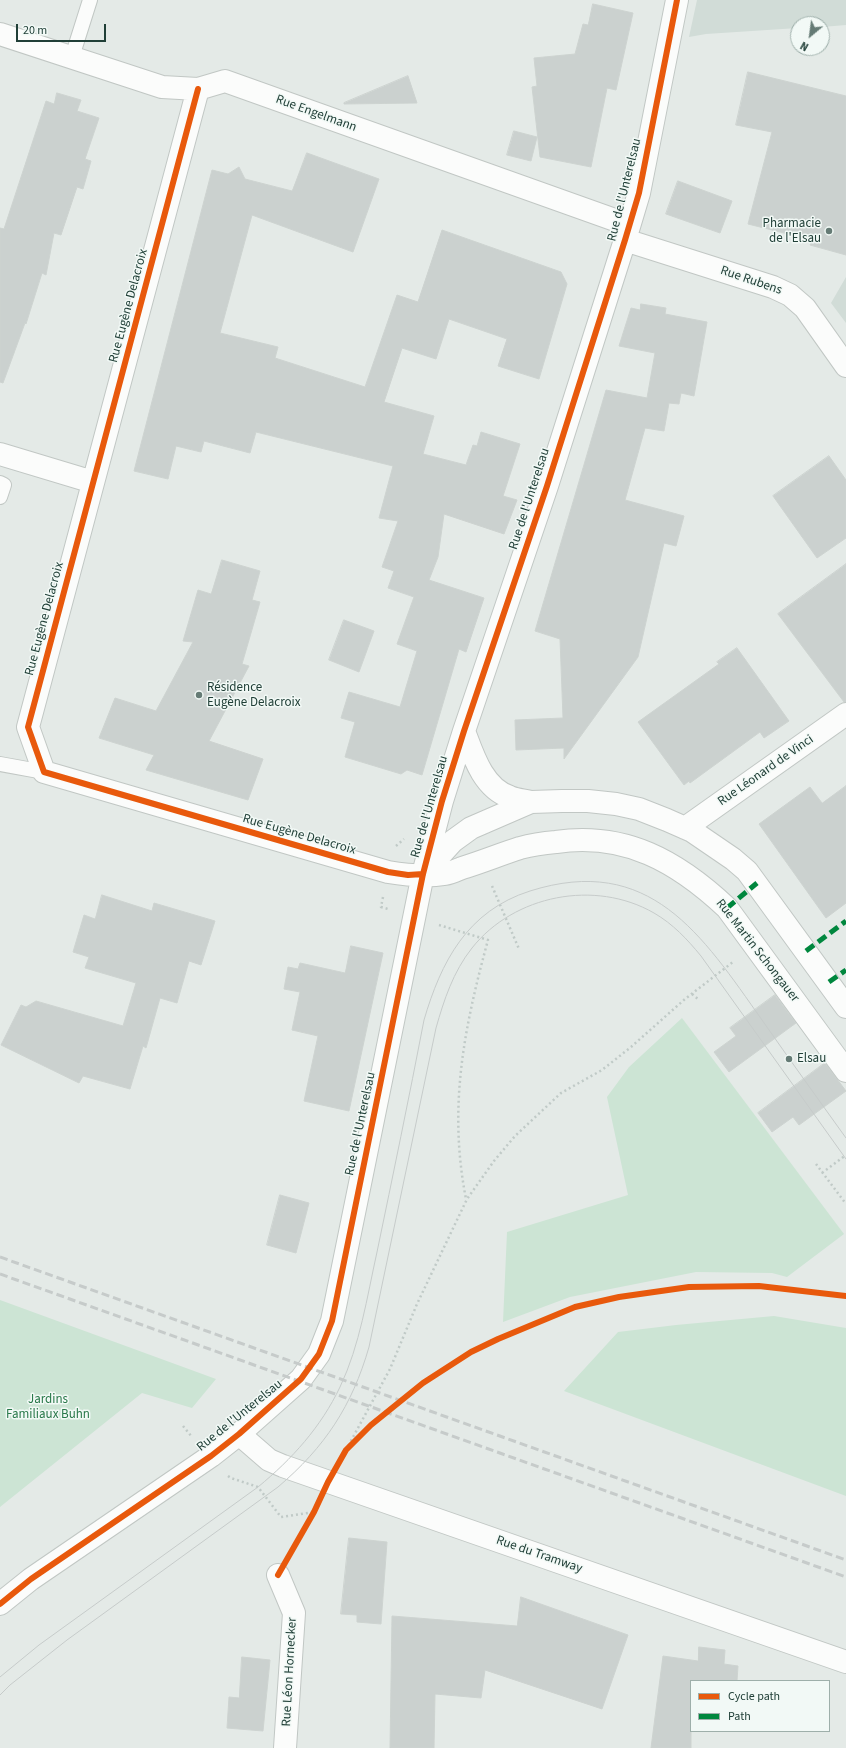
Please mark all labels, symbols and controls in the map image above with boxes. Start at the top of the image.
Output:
scale bar [18,16,108,42]
north arrow [790,16,830,56]
text: 20 m [23,22,47,39]
text: N [798,38,811,54]
street label: Rue Engelmann [273,92,359,136]
street label: Rue de l'Unterelsau [605,137,645,243]
place label: Pharmacie de l'Elsau [763,216,821,247]
marker: Pharmacie de l'Elsau [824,226,834,236]
street label: Rue Eugène Delacroix [106,247,152,365]
street label: Rue Rubens [718,263,784,299]
street label: Rue de l'Unterelsau [506,446,554,552]
street label: Rue Eugène Delacroix [22,560,68,678]
place label: Résidence Eugène Delacroix [207,680,301,711]
marker: Résidence Eugène Delacroix [194,690,204,700]
street label: Rue Léonard de Vinci [715,732,817,810]
street label: Rue de l'Unterelsau [408,754,452,860]
street label: Rue Eugène Delacroix [241,811,357,859]
street label: Rue Martin Schongauer [712,896,802,1006]
place label: Elsau [797,1051,826,1067]
marker: Elsau [784,1054,794,1064]
street label: Rue de l'Unterelsau [342,1071,380,1177]
street label: Rue de l'Unterelsau [194,1377,286,1455]
park label: Jardins Familiaux Buhn [6,1392,90,1423]
street label: Rue du Tramway [494,1533,584,1577]
street label: Rue Léon Hornecker [279,1617,301,1727]
legend [690,1680,830,1732]
text: Cycle path [728,1688,780,1705]
text: Path [728,1708,751,1725]

